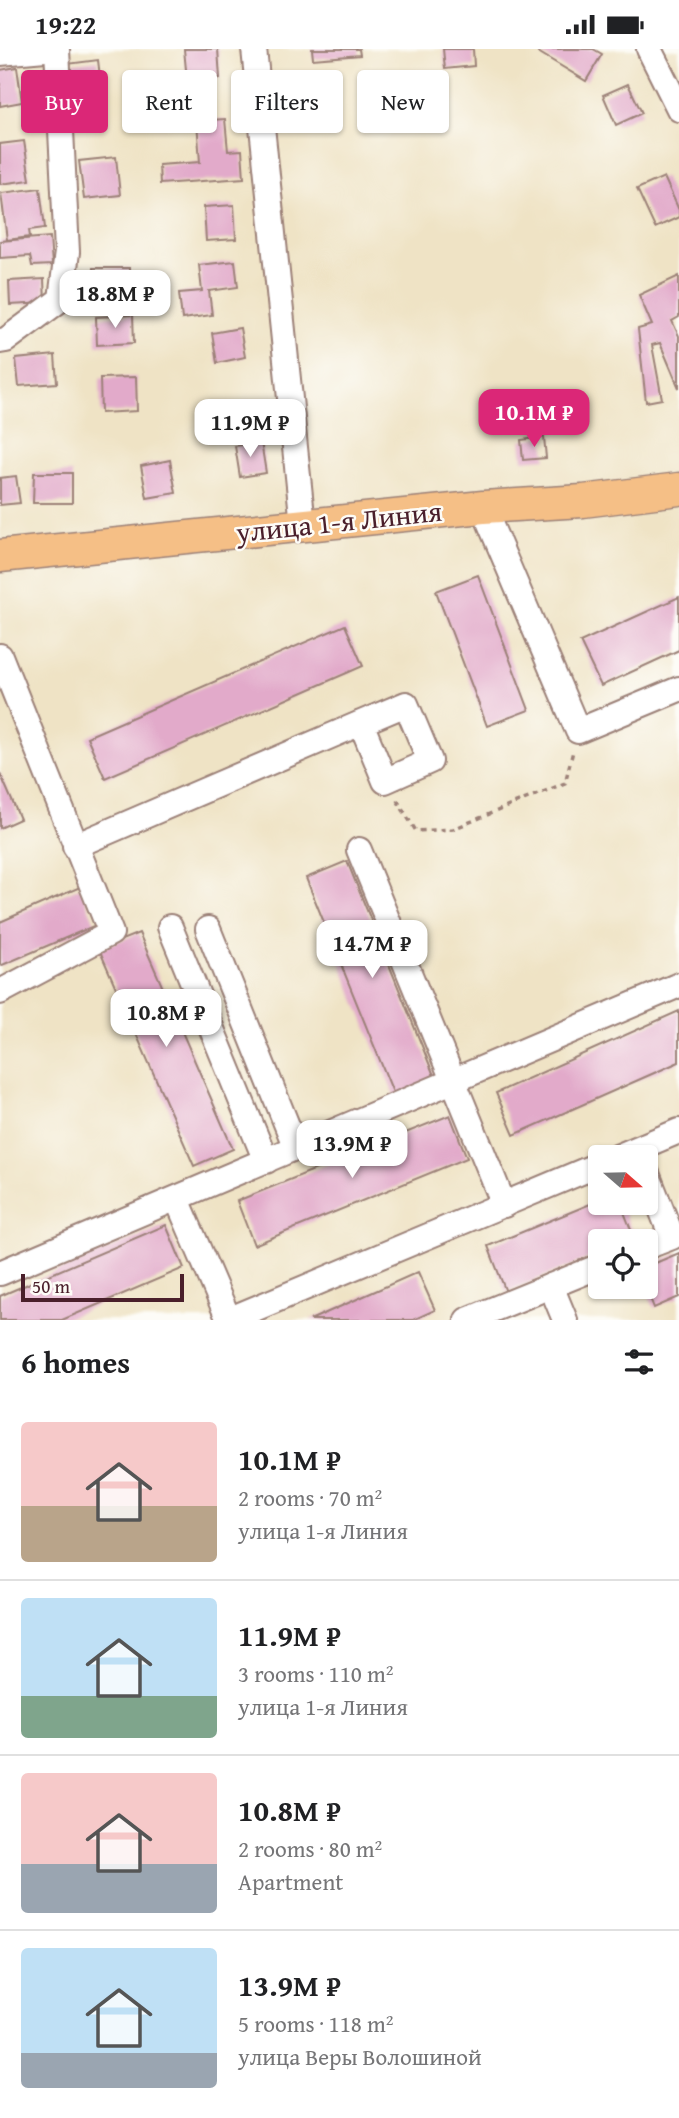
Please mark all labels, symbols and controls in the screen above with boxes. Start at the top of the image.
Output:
text: 19:22 [35,5,96,44]
chip: Buy [21,70,108,133]
chip: Rent [122,70,217,133]
chip: Filters [231,70,343,133]
chip: New [357,70,449,133]
pin: 18.8M ₽ [50,271,180,330]
text: 18.8M ₽ [75,276,155,309]
pin: 10.1M ₽ [469,389,599,449]
text: 10.1M ₽ [494,395,574,428]
pin: 11.9M ₽ [185,399,315,459]
text: 11.9M ₽ [210,405,290,438]
street label: улица 1-я Линия [233,490,444,552]
pin: 14.7M ₽ [307,921,437,980]
text: 14.7M ₽ [332,926,412,959]
pin: 10.8M ₽ [101,989,231,1049]
text: 10.8M ₽ [126,995,206,1028]
pin: 13.9M ₽ [287,1121,417,1180]
text: 13.9M ₽ [312,1126,392,1159]
north arrow [588,1145,658,1215]
map controls [588,1145,658,1299]
button: locate [588,1229,658,1299]
scale bar [21,1271,184,1303]
text: 50 m [32,1272,70,1300]
text: 6 homes [21,1340,130,1384]
icon: filters [620,1343,658,1381]
text: 10.1M ₽ [238,1437,341,1481]
icon: home [77,1450,161,1534]
text: 2 rooms · 70 m² [238,1481,382,1514]
text: улица 1-я Линия [238,1514,408,1547]
text: 11.9M ₽ [238,1613,341,1657]
icon: home [77,1626,161,1710]
text: 3 rooms · 110 m² [238,1657,393,1690]
text: улица 1-я Линия [238,1690,408,1723]
text: 10.8M ₽ [238,1788,341,1832]
icon: home [77,1801,161,1885]
text: 2 rooms · 80 m² [238,1832,382,1865]
text: Apartment [238,1865,343,1898]
text: 13.9M ₽ [238,1963,341,2007]
icon: home [77,1976,161,2060]
text: 5 rooms · 118 m² [238,2007,393,2040]
text: улица Веры Волошиной [238,2040,482,2073]

